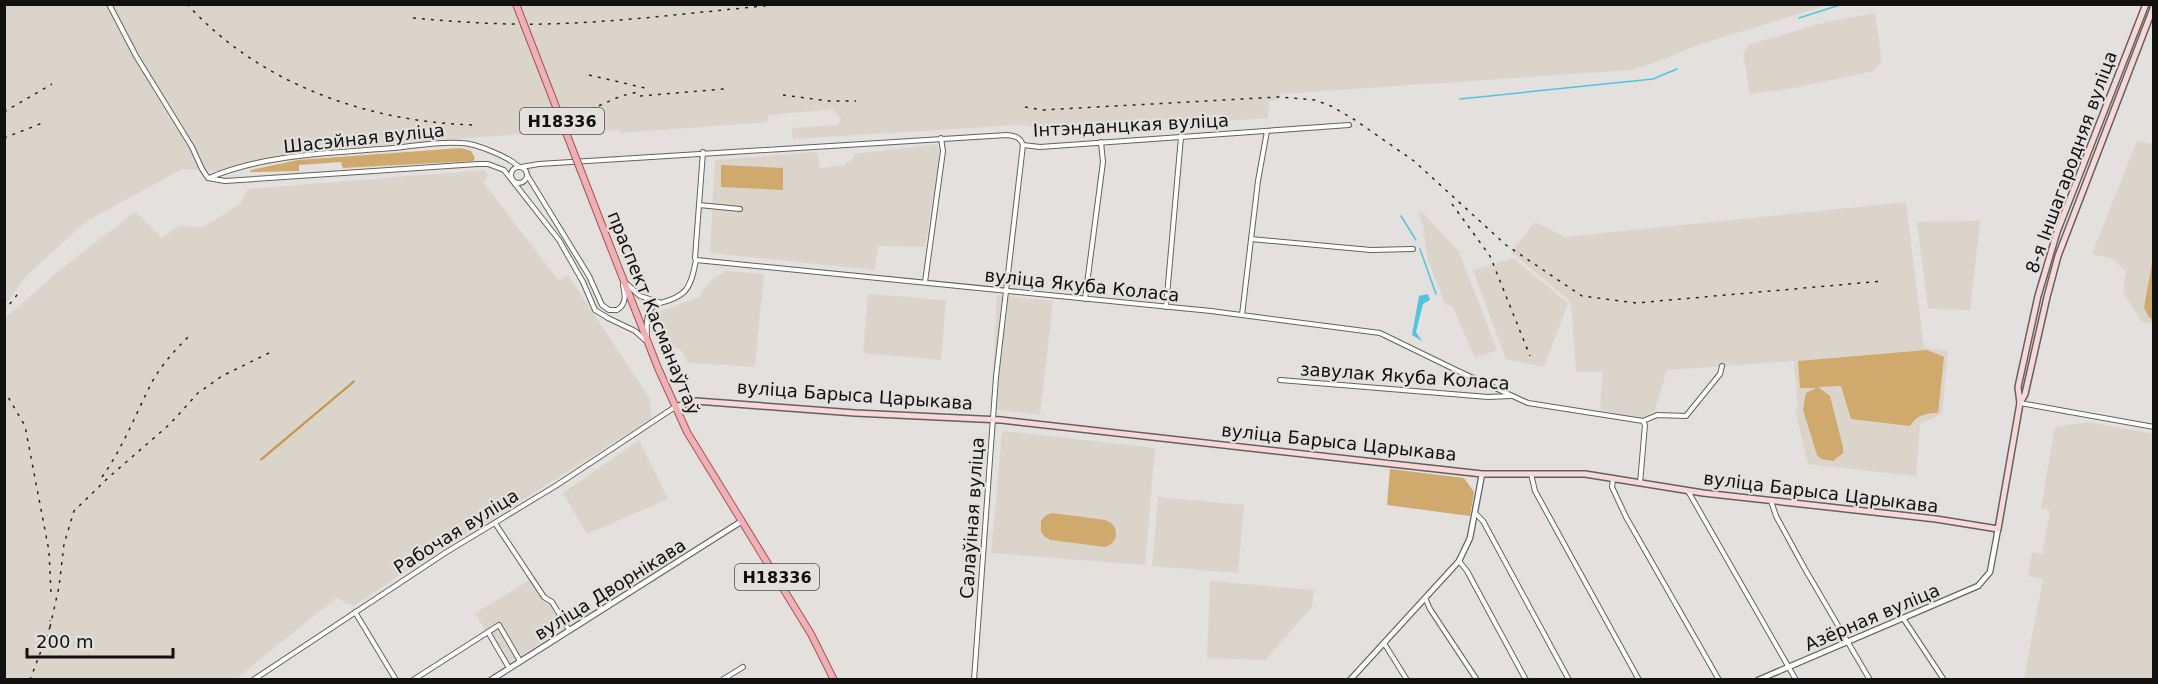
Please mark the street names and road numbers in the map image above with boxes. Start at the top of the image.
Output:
street label: 8-я Іншагародняя вуліца [2021,48,2121,276]
road number: Н18336 [520,108,604,134]
street label: Інтэнданцкая вуліца [1032,109,1230,141]
street label: Шасэйная вуліца [282,119,446,157]
street label: праспект Касманаўтаў [603,208,705,418]
street label: вуліца Якуба Коласа [983,264,1181,306]
street label: завулак Якуба Коласа [1299,358,1511,394]
street label: вуліца Барыса Царыкава [736,376,974,414]
street label: вуліца Барыса Царыкава [1220,419,1458,465]
street label: Салаўіная вуліца [956,436,988,600]
street label: вуліца Барыса Царыкава [1702,467,1940,517]
street label: Рабочая вуліца [390,484,522,578]
street label: вуліца Дворнікава [531,534,689,644]
road number: Н18336 [735,564,819,590]
street label: Азёрная вуліца [1801,579,1943,655]

